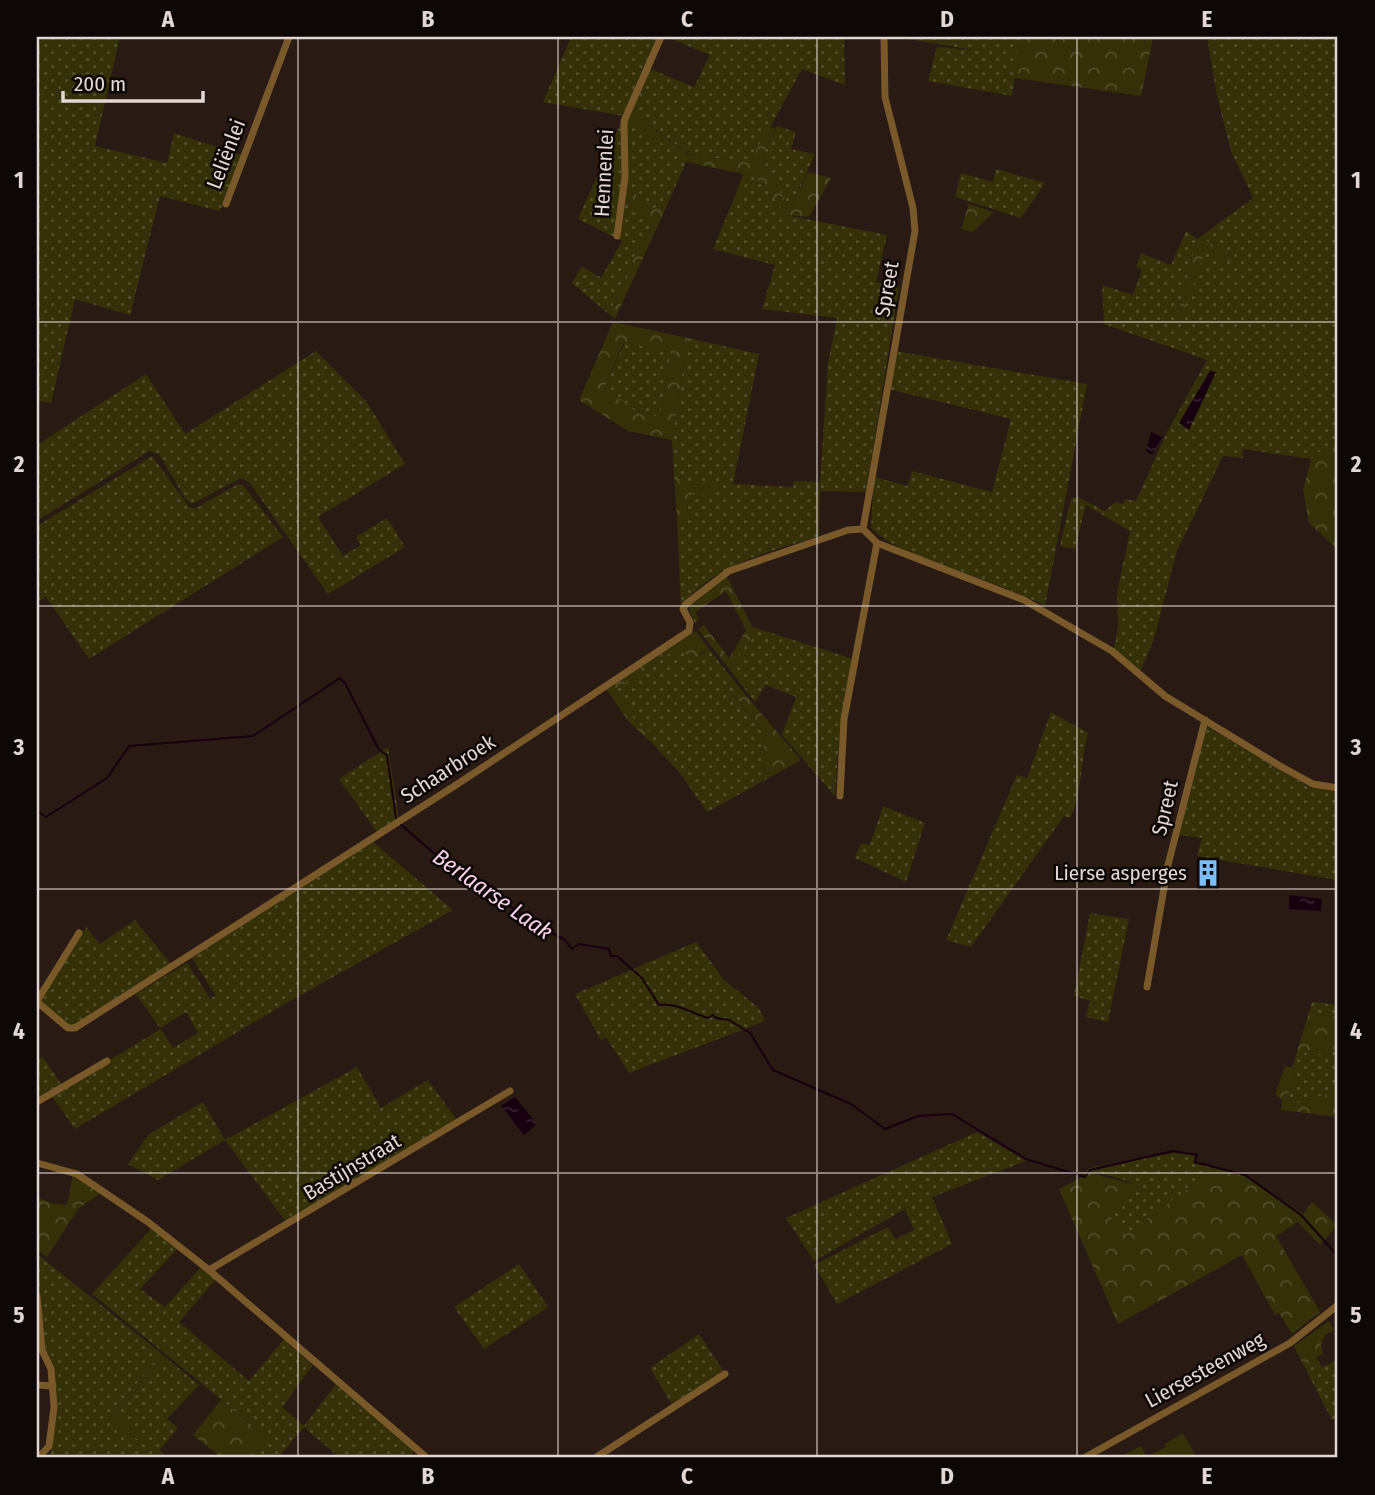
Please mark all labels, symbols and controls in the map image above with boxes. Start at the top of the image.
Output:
text: A [161,5,175,33]
text: B [422,5,435,33]
text: C [681,5,693,33]
text: D [940,5,954,33]
text: E [1202,5,1213,33]
scale bar [63,60,203,104]
text: 200 m [74,71,126,97]
street label: Leliënlei [201,115,251,193]
street label: Hennenlei [589,128,619,218]
text: 1 [14,166,24,194]
text: 1 [1351,166,1361,194]
street label: Spreet [869,259,905,319]
text: 2 [13,450,25,478]
text: 2 [1350,450,1362,478]
street label: Schaarbroek [396,729,500,809]
text: 3 [13,733,25,761]
text: 3 [1350,733,1362,761]
street label: Spreet [1146,778,1184,838]
water label: Berlaarse Laak [428,842,558,946]
building icon: Lierse asperges [1193,858,1223,888]
place label: Lierse asperges [1054,860,1187,886]
text: 4 [13,1017,25,1045]
text: 4 [1350,1017,1362,1045]
street label: Bastijnstraat [299,1128,406,1206]
text: 5 [13,1301,25,1329]
text: 5 [1350,1301,1362,1329]
street label: Liersesteenweg [1141,1326,1269,1414]
text: A [161,1462,175,1490]
text: B [422,1462,435,1490]
text: C [681,1462,693,1490]
text: D [940,1462,954,1490]
text: E [1202,1462,1213,1490]

